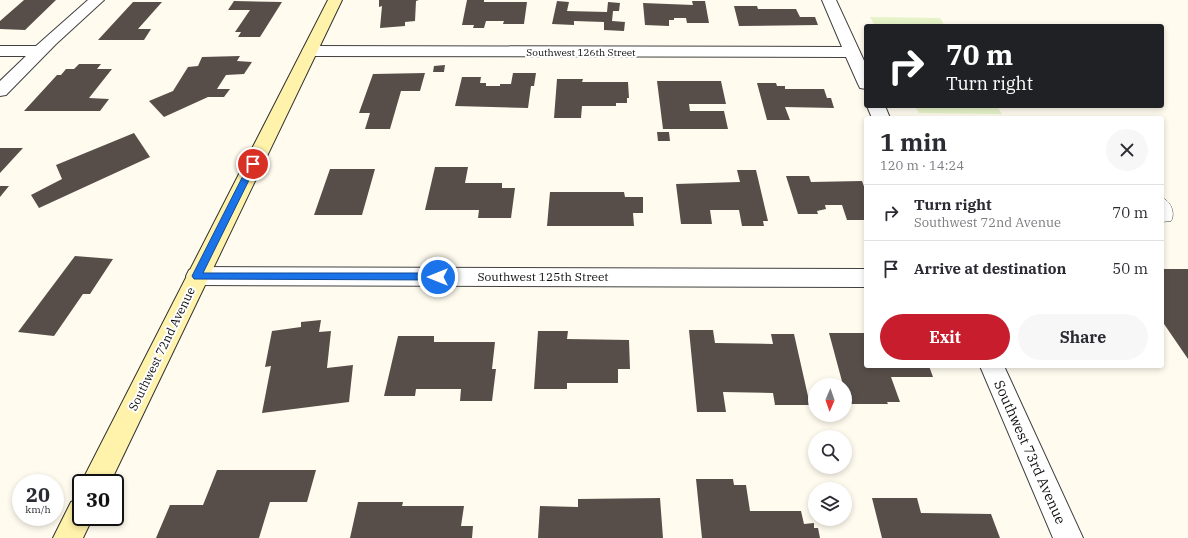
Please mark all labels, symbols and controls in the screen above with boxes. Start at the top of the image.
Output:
text: 70 m [946,36,1013,73]
icon: right [880,40,932,92]
street label: Southwest 126th Street [526,46,636,59]
text: Turn right [946,72,1033,95]
text: 1 min [880,126,947,158]
button: close [1106,129,1148,171]
pin [236,147,270,181]
icon: arrive [242,153,264,175]
text: 120 m · 14:24 [880,157,964,174]
text: Turn right [914,195,992,214]
icon: right [880,202,902,224]
text: 70 m [1112,203,1148,222]
text: Southwest 72nd Avenue [914,214,1061,231]
position arrow [417,256,459,298]
icon: arrive [880,258,902,280]
text: Arrive at destination [914,259,1066,278]
text: 50 m [1112,259,1148,278]
street label: Southwest 125th Street [477,269,609,284]
street label: Southwest 72nd Avenue [125,285,198,413]
button: Exit [880,314,1010,360]
button: Share [1018,314,1148,360]
street label: Southwest 73rd Avenue [990,377,1070,527]
north arrow [808,378,852,422]
map controls [808,378,852,526]
button: search [808,430,852,474]
speed limit sign: 30 [72,474,124,526]
text: 20 [26,481,50,508]
button: layers [808,482,852,526]
text: km/h [25,503,51,516]

